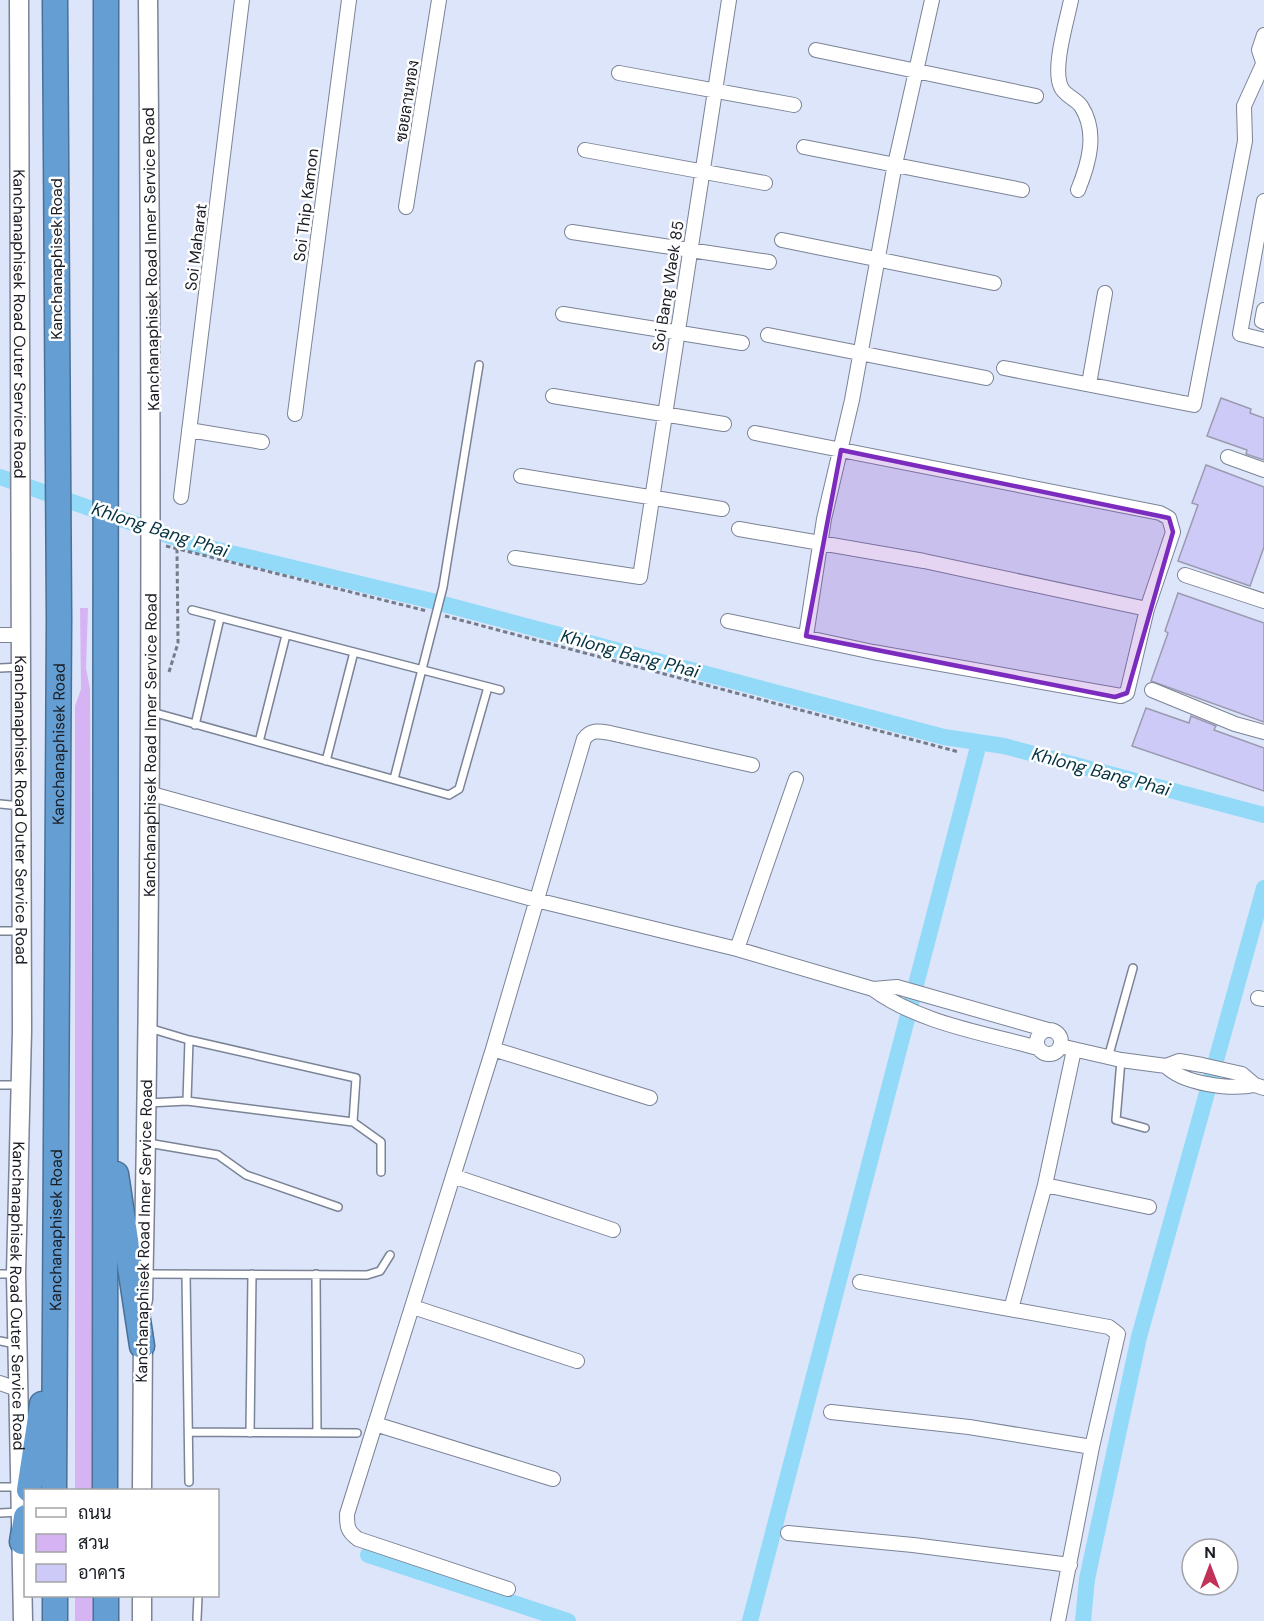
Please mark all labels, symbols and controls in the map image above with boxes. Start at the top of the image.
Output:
street label: ซอยลานทอง [390,58,424,144]
street label: Kanchanaphisek Road Inner Service Road [138,107,164,411]
street label: Soi Thip Kamon [289,147,323,263]
street label: Kanchanaphisek Road Outer Service Road [9,169,31,479]
street label: Kanchanaphisek Road [46,178,67,340]
street label: Soi Maharat [180,202,212,292]
street label: Soi Bang Waek 85 [647,219,689,353]
water label: Khlong Bang Phai [89,497,232,564]
street label: Kanchanaphisek Road Inner Service Road [138,593,161,897]
water label: Khlong Bang Phai [558,624,702,684]
street label: Kanchanaphisek Road Outer Service Road [10,655,32,965]
street label: Kanchanaphisek Road [47,663,69,825]
water label: Khlong Bang Phai [1029,742,1173,802]
street label: Kanchanaphisek Road Inner Service Road [131,1079,157,1383]
street label: Kanchanaphisek Road Outer Service Road [5,1141,30,1451]
street label: Kanchanaphisek Road [45,1149,66,1311]
legend [24,1489,219,1597]
text: ถนน [78,1501,111,1525]
text: สวน [78,1531,109,1555]
north arrow [1180,1537,1240,1597]
text: N [1204,1542,1216,1563]
text: อาคาร [78,1561,126,1585]

